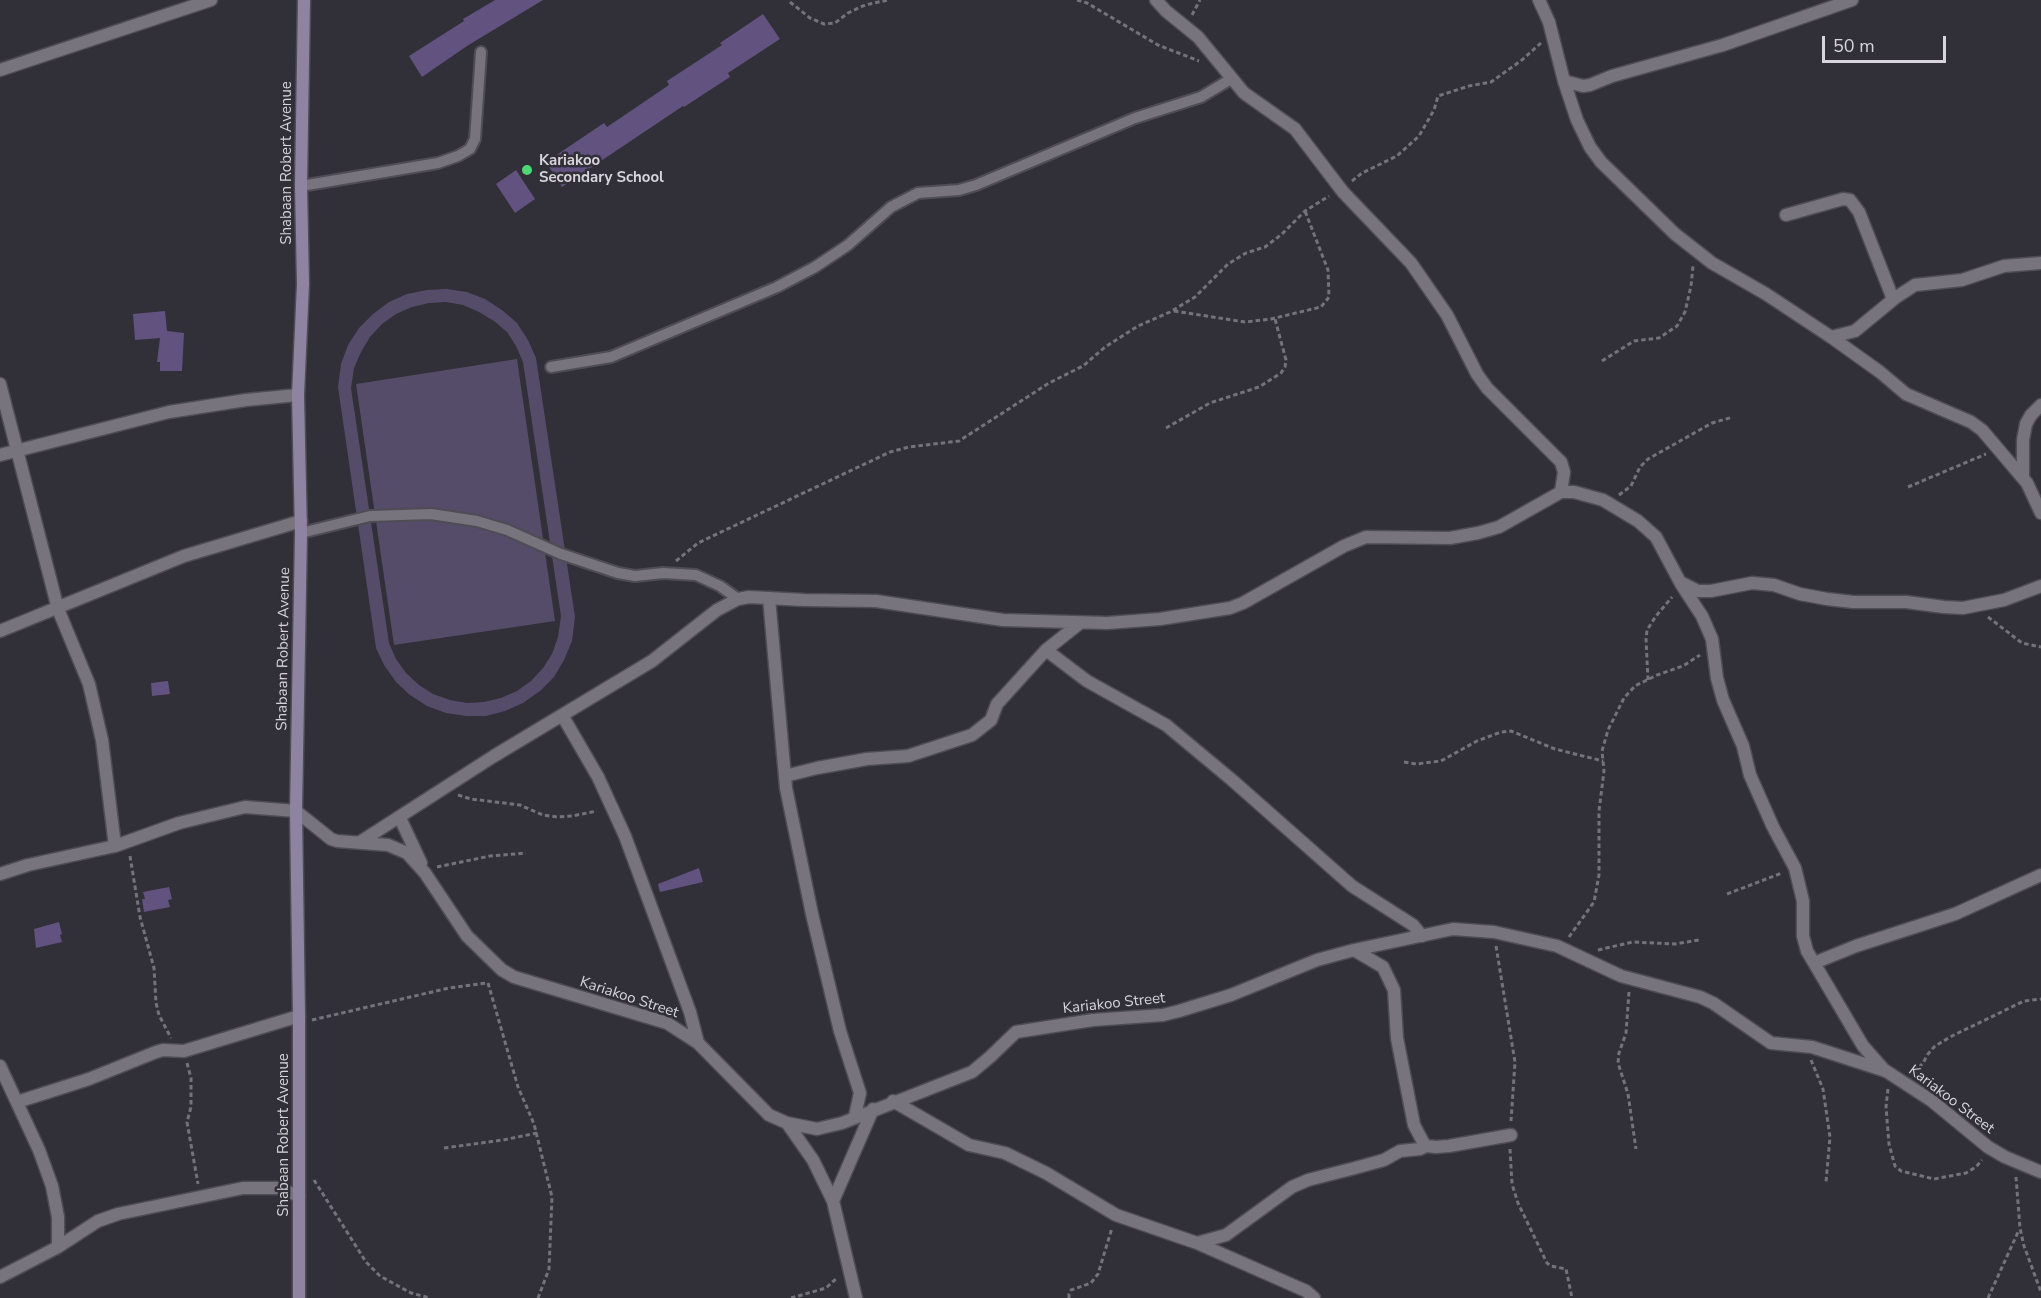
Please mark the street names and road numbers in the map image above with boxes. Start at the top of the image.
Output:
street label: Shabaan Robert Avenue [278,81,296,245]
street label: Shabaan Robert Avenue [274,567,294,731]
street label: Kariakoo Street [577,974,681,1022]
street label: Kariakoo Street [1062,990,1166,1018]
street label: Shabaan Robert Avenue [275,1053,293,1217]
street label: Kariakoo Street [1904,1062,1998,1138]

